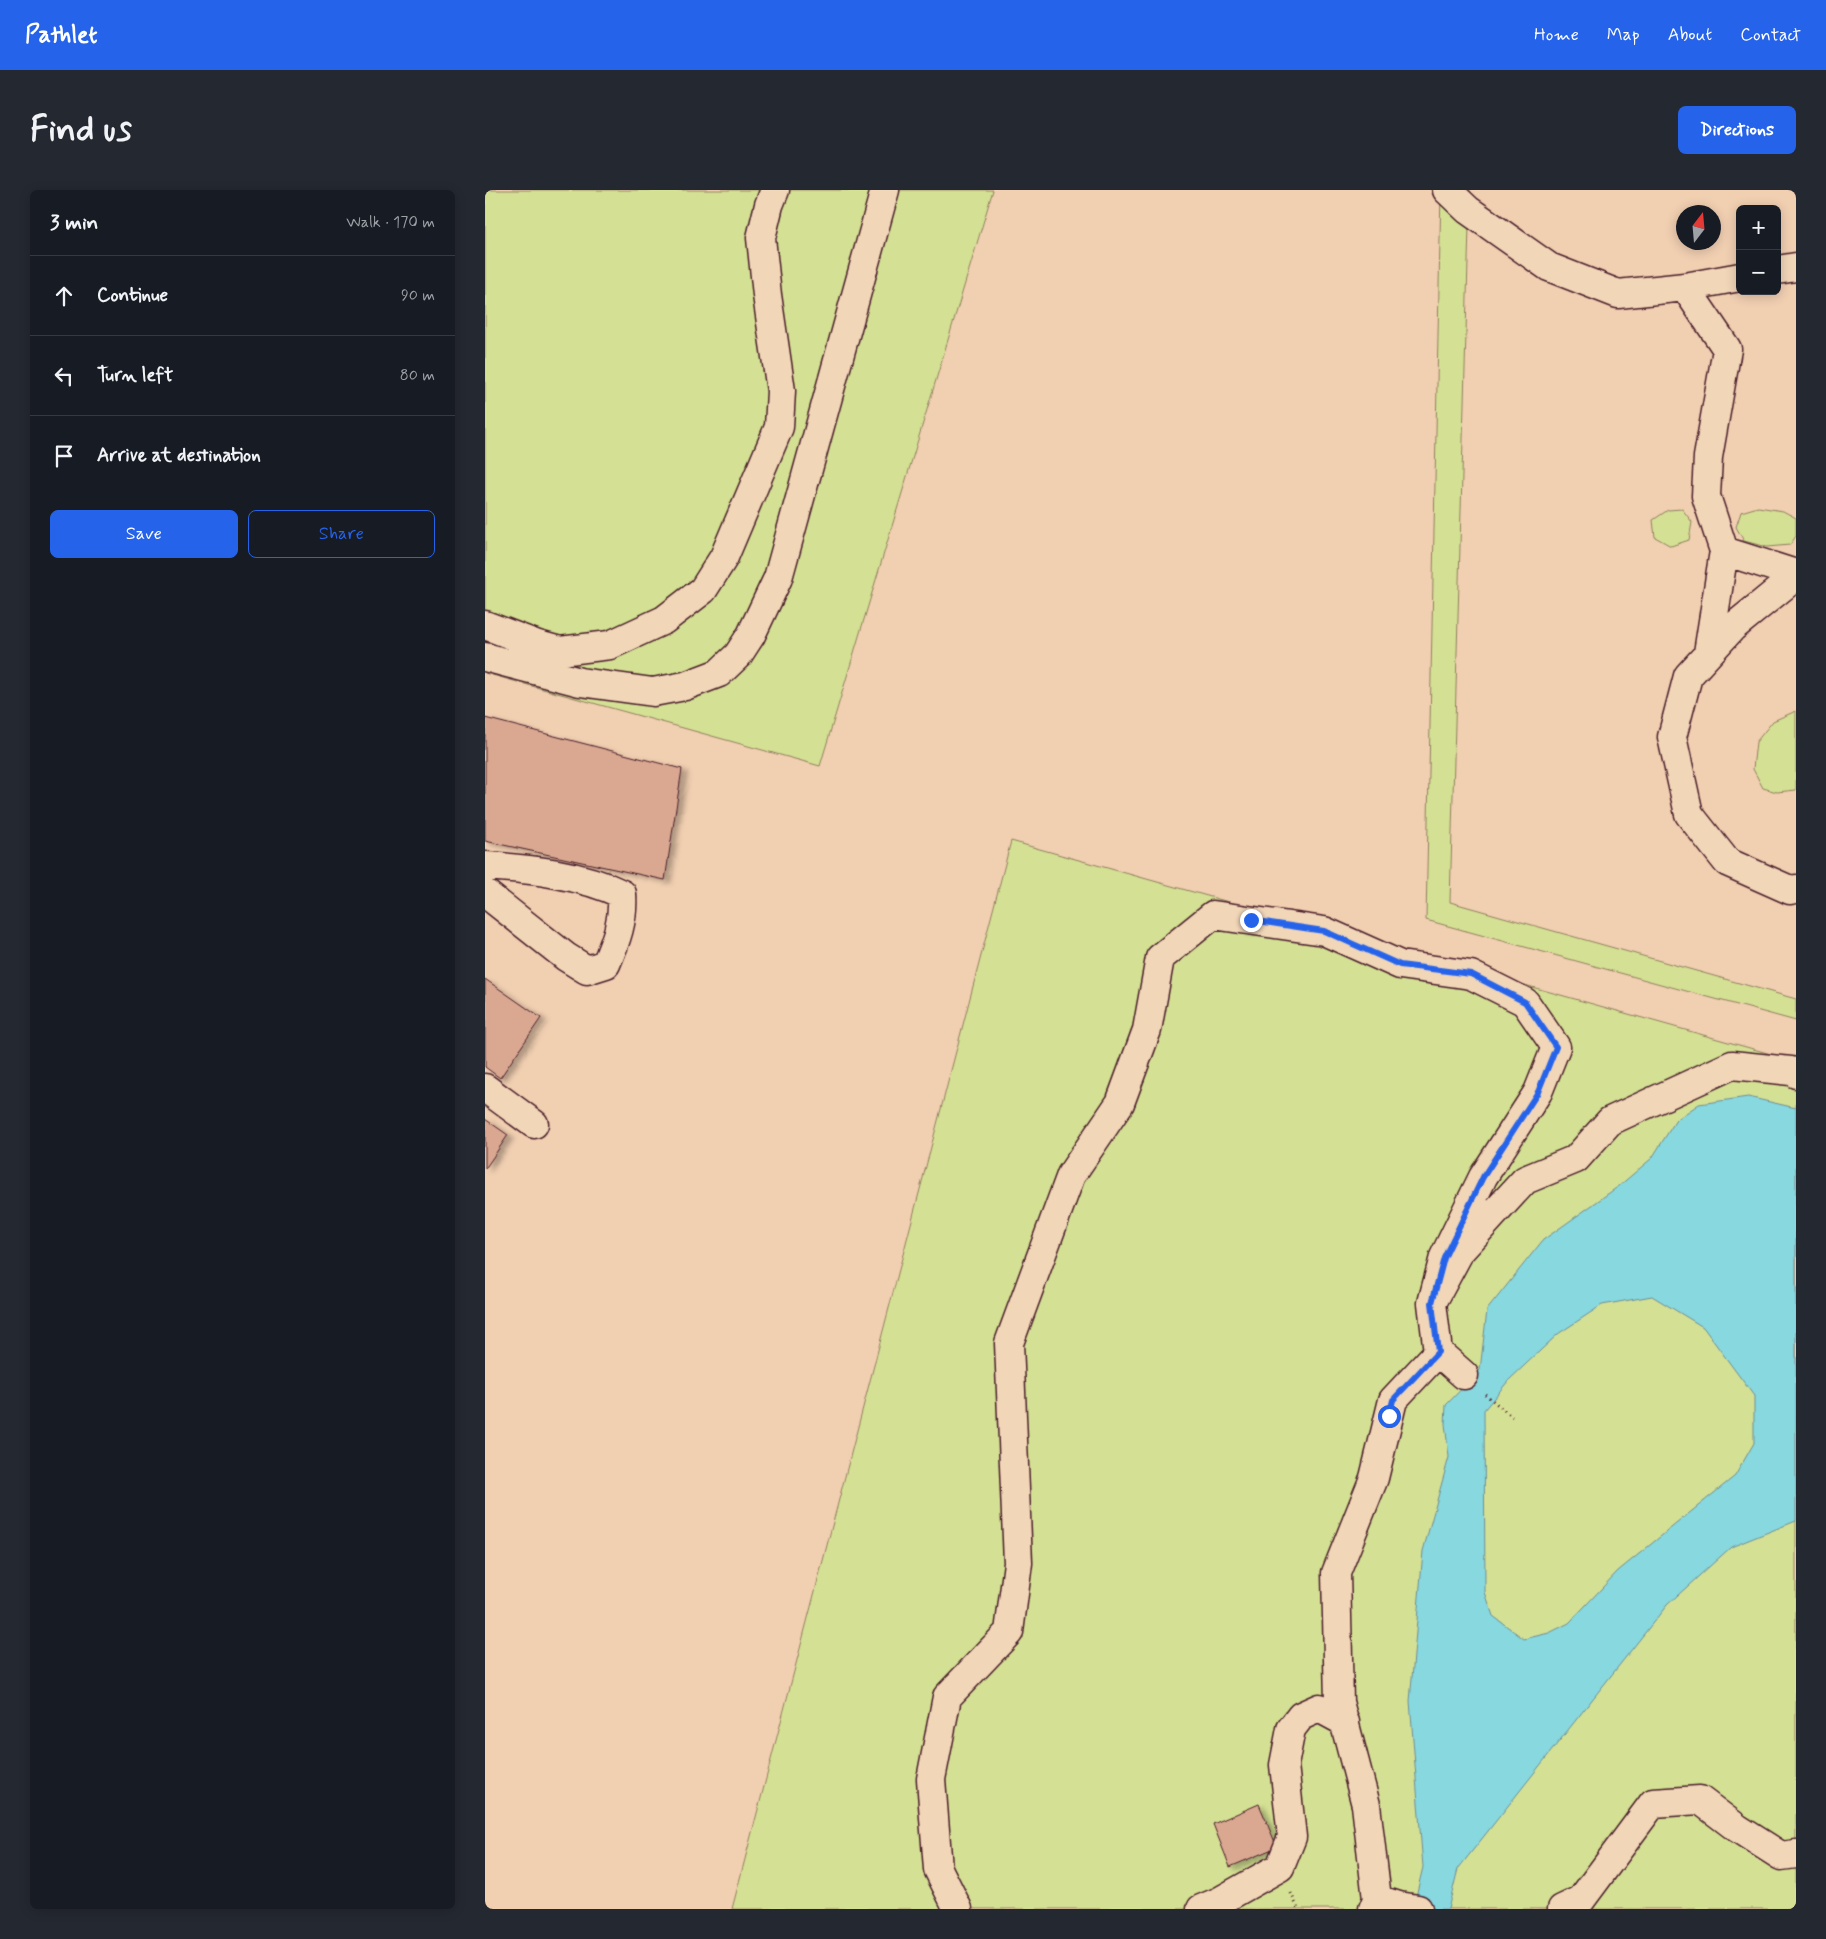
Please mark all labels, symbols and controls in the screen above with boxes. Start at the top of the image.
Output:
text: Pathlet [25,20,97,51]
text: Home [1534,23,1579,47]
text: Map [1607,23,1640,47]
text: About [1668,23,1712,47]
text: Contact [1740,23,1801,47]
button: Directions [1678,106,1796,154]
text: Find us [30,107,132,153]
north arrow [1676,205,1721,250]
map controls [1736,205,1781,295]
button: + [1736,205,1781,250]
text: 3 min [50,209,98,237]
text: Walk · 170 m [346,212,435,233]
button: − [1736,250,1781,295]
icon: ahead [50,282,78,310]
text: Continue [97,283,168,308]
text: 90 m [401,285,435,306]
icon: left [50,362,78,390]
text: Turn left [97,363,173,388]
text: 80 m [400,365,435,386]
icon: arrive [50,442,78,470]
text: Arrive at destination [97,443,261,468]
button: Save [50,510,238,558]
button: Share [248,510,435,558]
route end [1240,909,1263,932]
route start [1378,1405,1401,1428]

